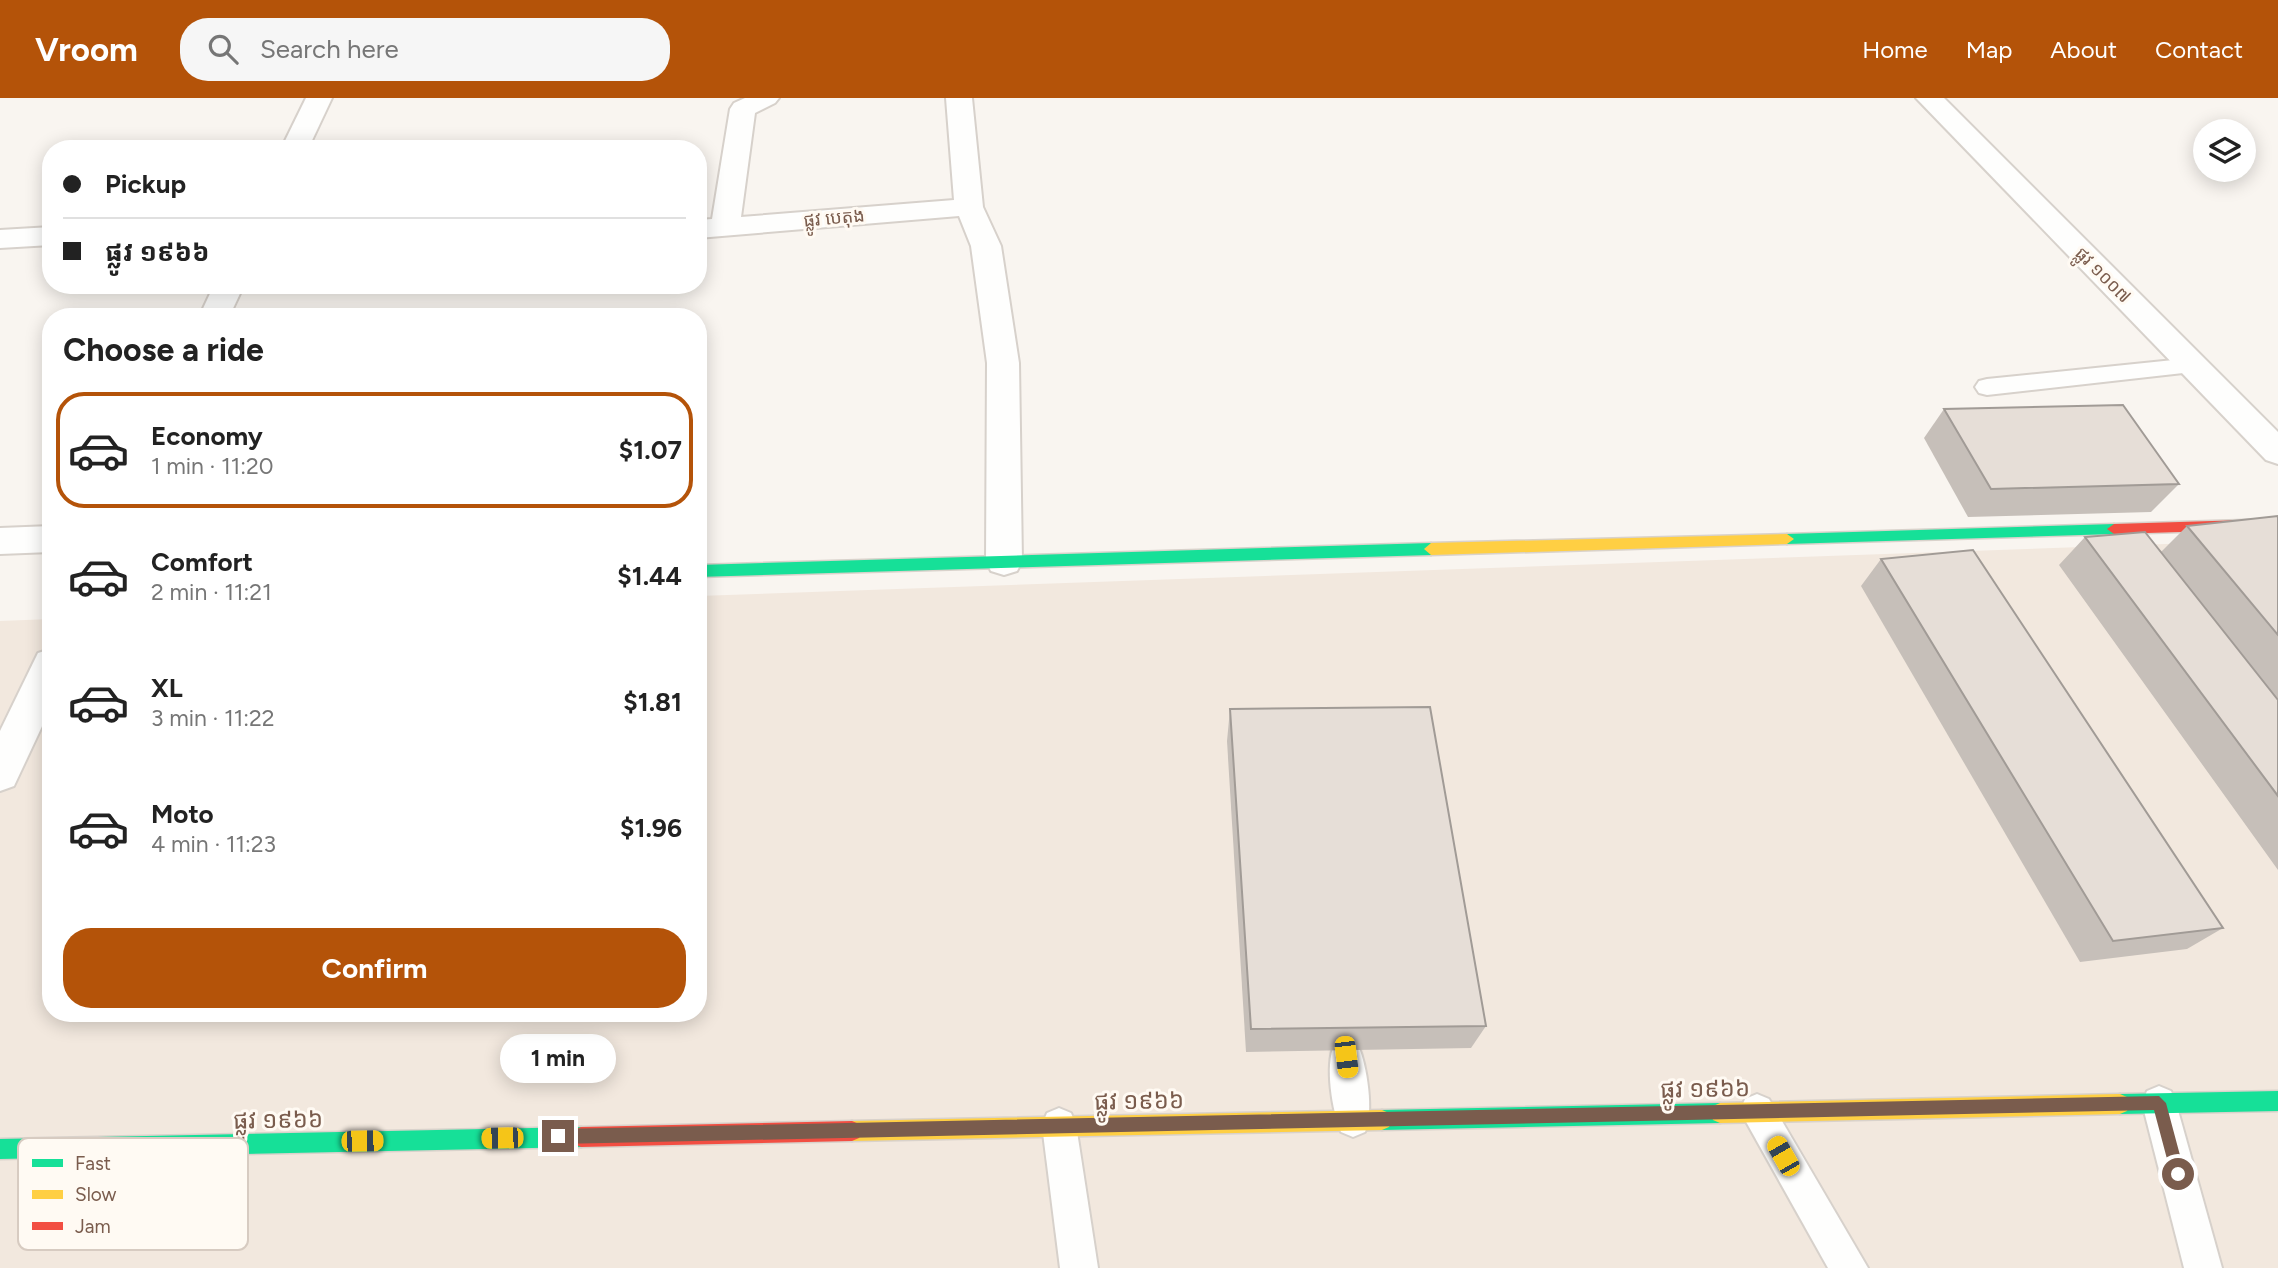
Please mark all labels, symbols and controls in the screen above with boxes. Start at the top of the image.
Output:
search box [180,18,670,81]
text: Vroom [35,30,138,69]
icon: search [204,30,242,68]
text: Search here [260,33,399,65]
text: Home [1862,35,1928,64]
text: Map [1966,35,2012,64]
text: About [2050,35,2117,64]
text: Contact [2155,35,2243,64]
map controls [2193,119,2256,182]
button: layers [2193,119,2256,182]
text: Pickup [105,168,186,200]
street label: ផ្លូវ បេតុង [803,204,866,237]
text: ផ្លូវ ១៩៦៦ [105,236,209,268]
street label: ផ្លូវ ១០០៧ [2067,242,2136,311]
text: Choose a ride [63,331,264,369]
icon: car [67,419,130,482]
text: Economy [151,420,263,452]
text: $1.07 [619,434,682,466]
text: 1 min · 11:20 [151,452,274,480]
icon: car [67,545,130,608]
text: Comfort [151,546,253,578]
text: $1.44 [617,560,682,592]
text: 2 min · 11:21 [151,578,272,606]
icon: car [67,671,130,734]
text: XL [151,672,183,704]
text: $1.81 [623,686,682,718]
text: 3 min · 11:22 [151,704,275,732]
icon: car [67,797,130,860]
text: Moto [151,798,214,830]
text: $1.96 [620,812,682,844]
text: 4 min · 11:23 [151,830,276,858]
button: Confirm [63,928,686,1008]
callout: 1 min [500,1034,616,1084]
car [1334,1035,1359,1079]
text: 1 min [531,1044,585,1072]
street label: ផ្លូវ ១៩៦៦ [1660,1073,1750,1112]
street label: ផ្លូវ ១៩៦៦ [1094,1085,1184,1124]
street label: ផ្លូវ ១៩៦៦ [233,1104,323,1143]
route end [542,1120,574,1152]
car [481,1127,524,1149]
car [341,1130,384,1152]
car [1764,1133,1803,1179]
legend [18,1138,248,1250]
text: Fast [75,1152,111,1175]
route start [2162,1158,2194,1190]
text: Slow [75,1183,117,1206]
text: Jam [75,1215,111,1238]

